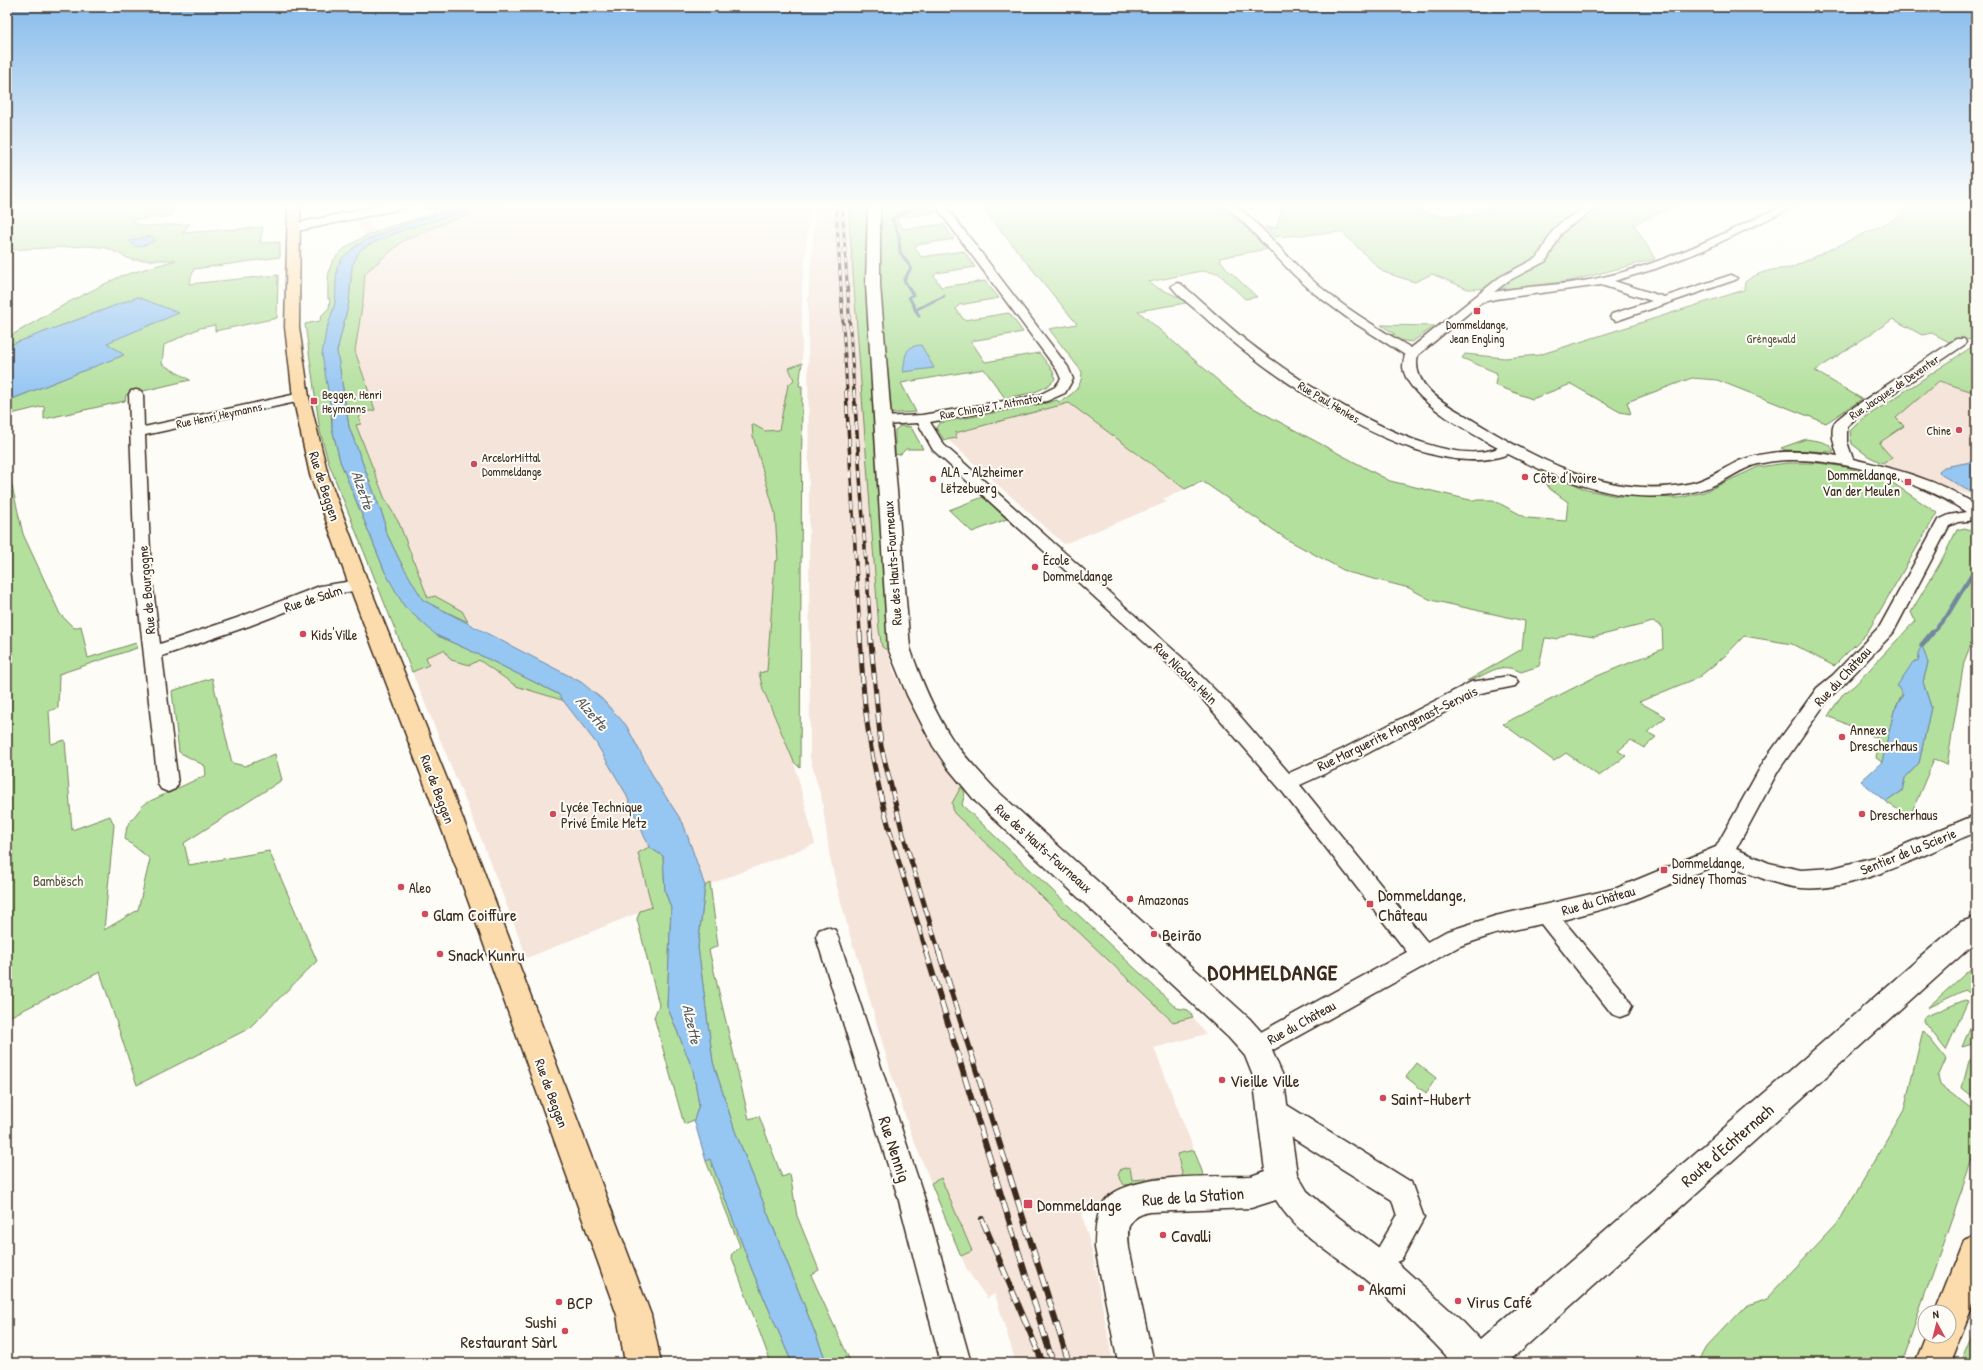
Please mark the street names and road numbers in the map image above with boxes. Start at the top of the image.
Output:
street label: Rue Jacques de Deventer [1846,350,1943,423]
street label: Rue Paul Henkes [1295,377,1363,427]
street label: Rue Chingiz T. Aitmatov [938,389,1044,423]
street label: Rue Henri Heymanns [174,398,264,432]
street label: Rue de Beggen [304,449,345,523]
street label: Rue des Hauts-Fourneaux [878,500,906,626]
street label: Rue de Bourgogne [133,544,160,635]
street label: Rue de Salm [281,580,345,616]
street label: Rue Nicolas Hein [1150,638,1222,708]
street label: Rue du Château [1809,642,1875,710]
street label: Rue Marguerite Mongenast-Servais [1314,681,1481,776]
street label: Rue de Beggen [415,752,460,826]
street label: Rue des Hauts-Fourneaux [991,799,1097,897]
street label: Sentier de la Scierie [1857,823,1959,879]
street label: Rue du Château [1559,880,1637,920]
street label: Rue du Château [1263,995,1339,1049]
street label: Rue de Beggen [530,1056,573,1130]
street label: Route d'Echternach [1676,1098,1778,1192]
street label: Rue Nennig [874,1113,916,1185]
street label: Rue de la Station [1141,1181,1245,1211]

